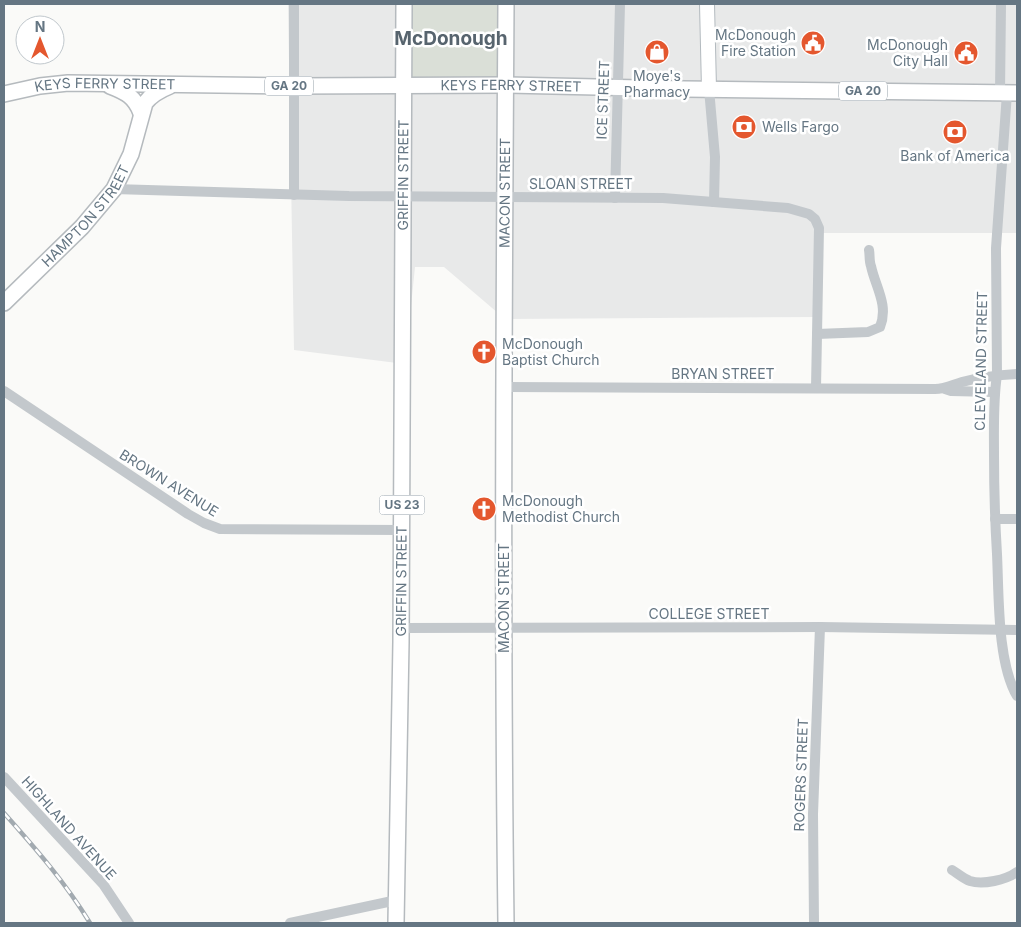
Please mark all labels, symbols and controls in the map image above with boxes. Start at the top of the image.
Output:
north arrow [15,15,65,65]
text: N [35,18,45,35]
place label: McDonough Fire Station [715,26,796,59]
district label: McDonough [394,27,508,50]
public building icon: McDonough Fire Station [800,30,826,56]
place label: McDonough City Hall [867,36,948,69]
shop icon: Moye's Pharmacy [644,39,670,65]
public building icon: McDonough City Hall [953,40,979,66]
street label: ICE STREET [593,60,612,140]
place label: Moye's Pharmacy [624,67,690,100]
street label: KEYS FERRY STREET [33,74,176,95]
road number: GA 20 [265,76,313,95]
street label: KEYS FERRY STREET [440,76,582,95]
road number: GA 20 [839,82,887,100]
bank icon: Wells Fargo [731,114,757,140]
place label: Wells Fargo [762,118,839,135]
bank icon: Bank of America [942,119,968,145]
street label: GRIFFIN STREET [394,120,411,231]
street label: MACON STREET [496,138,513,248]
place label: Bank of America [900,147,1010,164]
street label: HAMPTON STREET [38,162,132,270]
street label: SLOAN STREET [529,175,633,192]
street label: CLEVELAND STREET [971,291,990,431]
place label: McDonough Baptist Church [502,335,600,368]
church icon: McDonough Baptist Church [471,339,497,365]
street label: BRYAN STREET [671,365,775,382]
street label: BROWN AVENUE [117,445,222,520]
place label: McDonough Methodist Church [502,492,620,525]
road number: US 23 [380,496,424,514]
church icon: McDonough Methodist Church [471,496,497,522]
street label: GRIFFIN STREET [392,526,410,637]
street label: MACON STREET [495,543,512,653]
street label: COLLEGE STREET [649,605,769,622]
street label: ROGERS STREET [790,718,811,832]
street label: HIGHLAND AVENUE [18,772,120,883]

